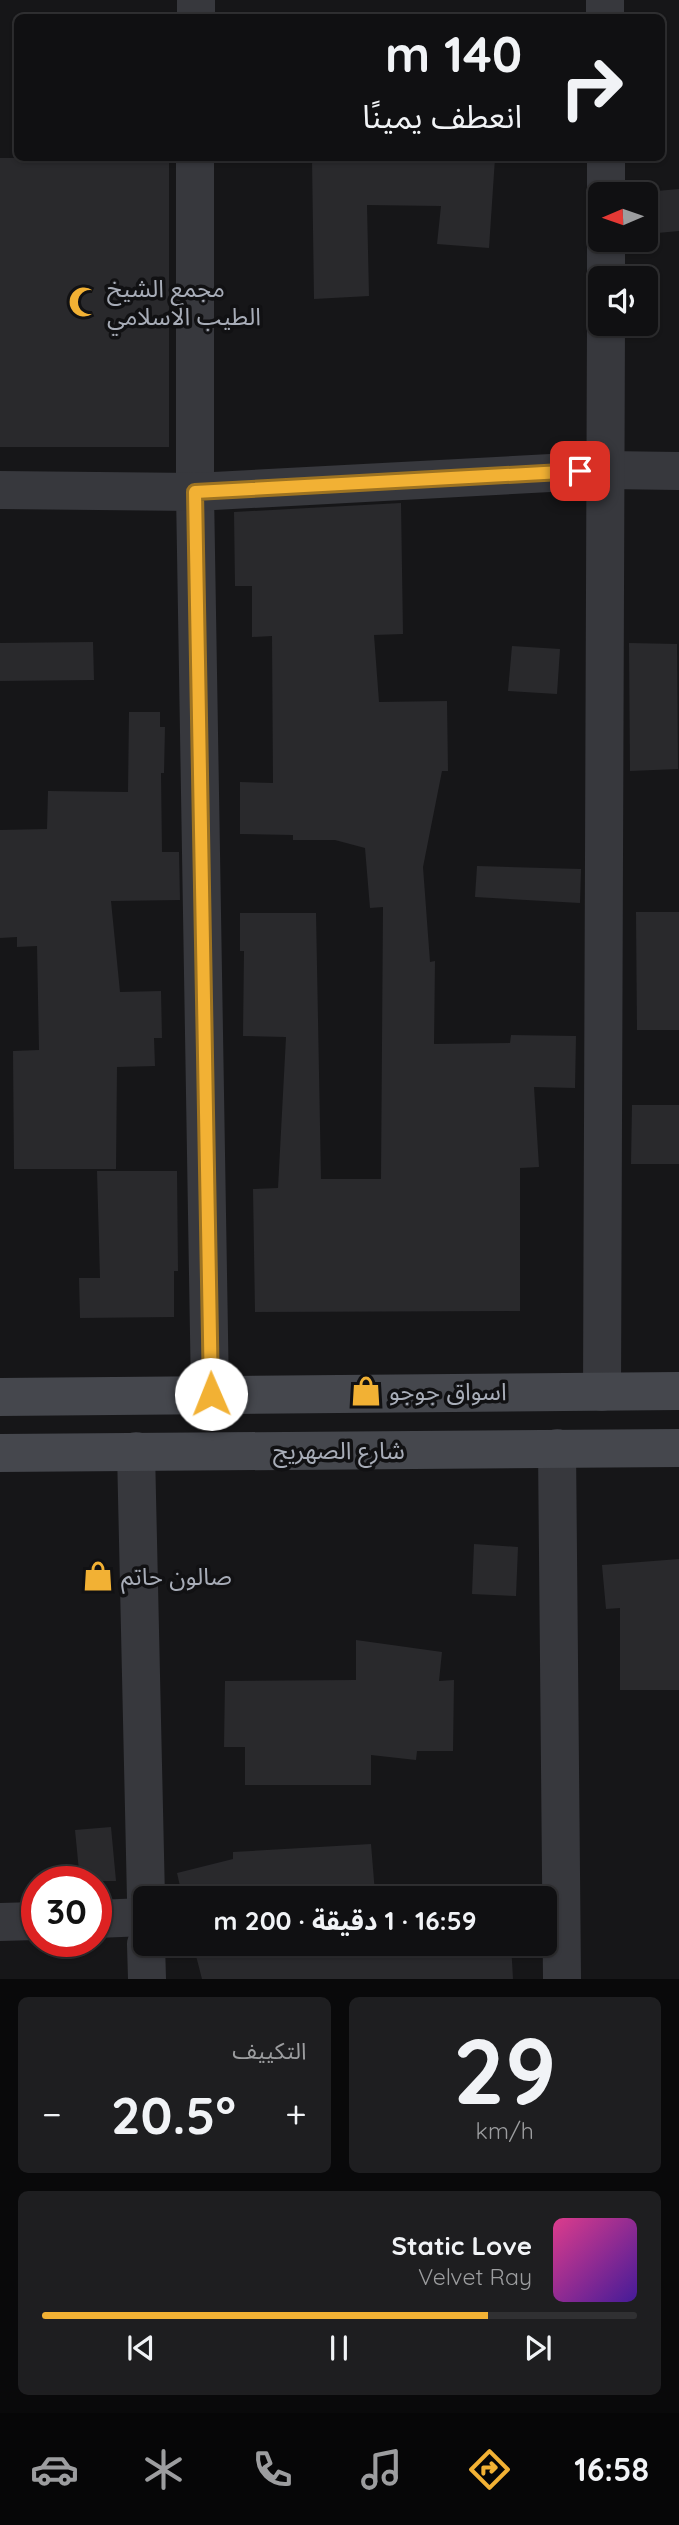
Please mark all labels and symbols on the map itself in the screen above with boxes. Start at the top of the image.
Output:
north arrow [588,182,658,252]
place label: مجمع الشيخ الطيب الاسلامي [107,273,261,336]
mosque icon: مجمع الشيخ الطيب الاسلامي [67,285,101,319]
pin [550,441,610,501]
position arrow [174,1357,248,1431]
shop icon: اسواق جوجو [349,1374,383,1408]
place label: اسواق جوجو [389,1376,507,1406]
street label: شارع الصهريج [273,1435,405,1468]
shop icon: صالون حاتم [81,1559,115,1593]
place label: صالون حاتم [121,1561,232,1594]
speed limit sign: 30 [21,1866,112,1957]

